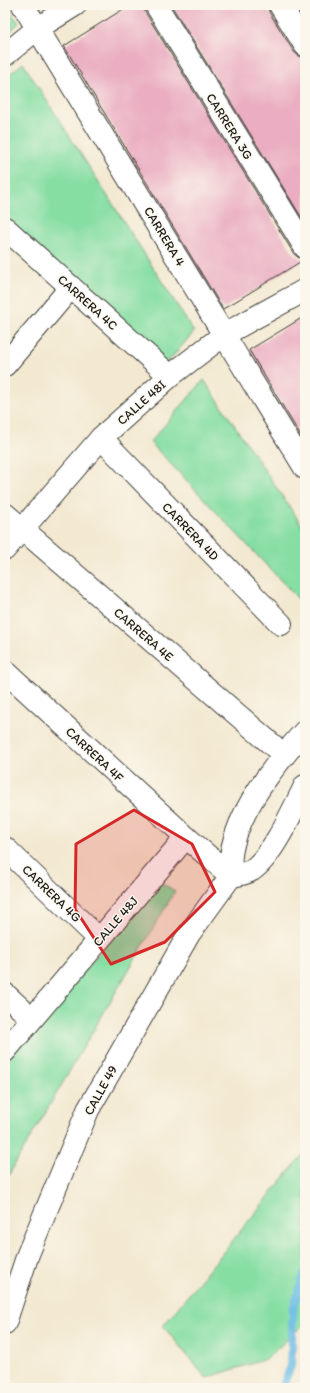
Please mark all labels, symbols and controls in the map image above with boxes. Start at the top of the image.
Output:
street label: CARRERA 3G [203,90,256,162]
street label: CARRERA 4 [141,204,188,269]
street label: CARRERA 4C [55,272,121,333]
street label: CALLE 48I [114,377,169,428]
street label: CARRERA 4D [159,499,222,564]
street label: CARRERA 4E [111,604,177,664]
street label: CARRERA 4F [63,724,127,785]
street label: CARRERA 4G [19,862,84,925]
street label: CALLE 48J [90,893,142,949]
street label: CALLE 49 [81,1063,120,1118]

